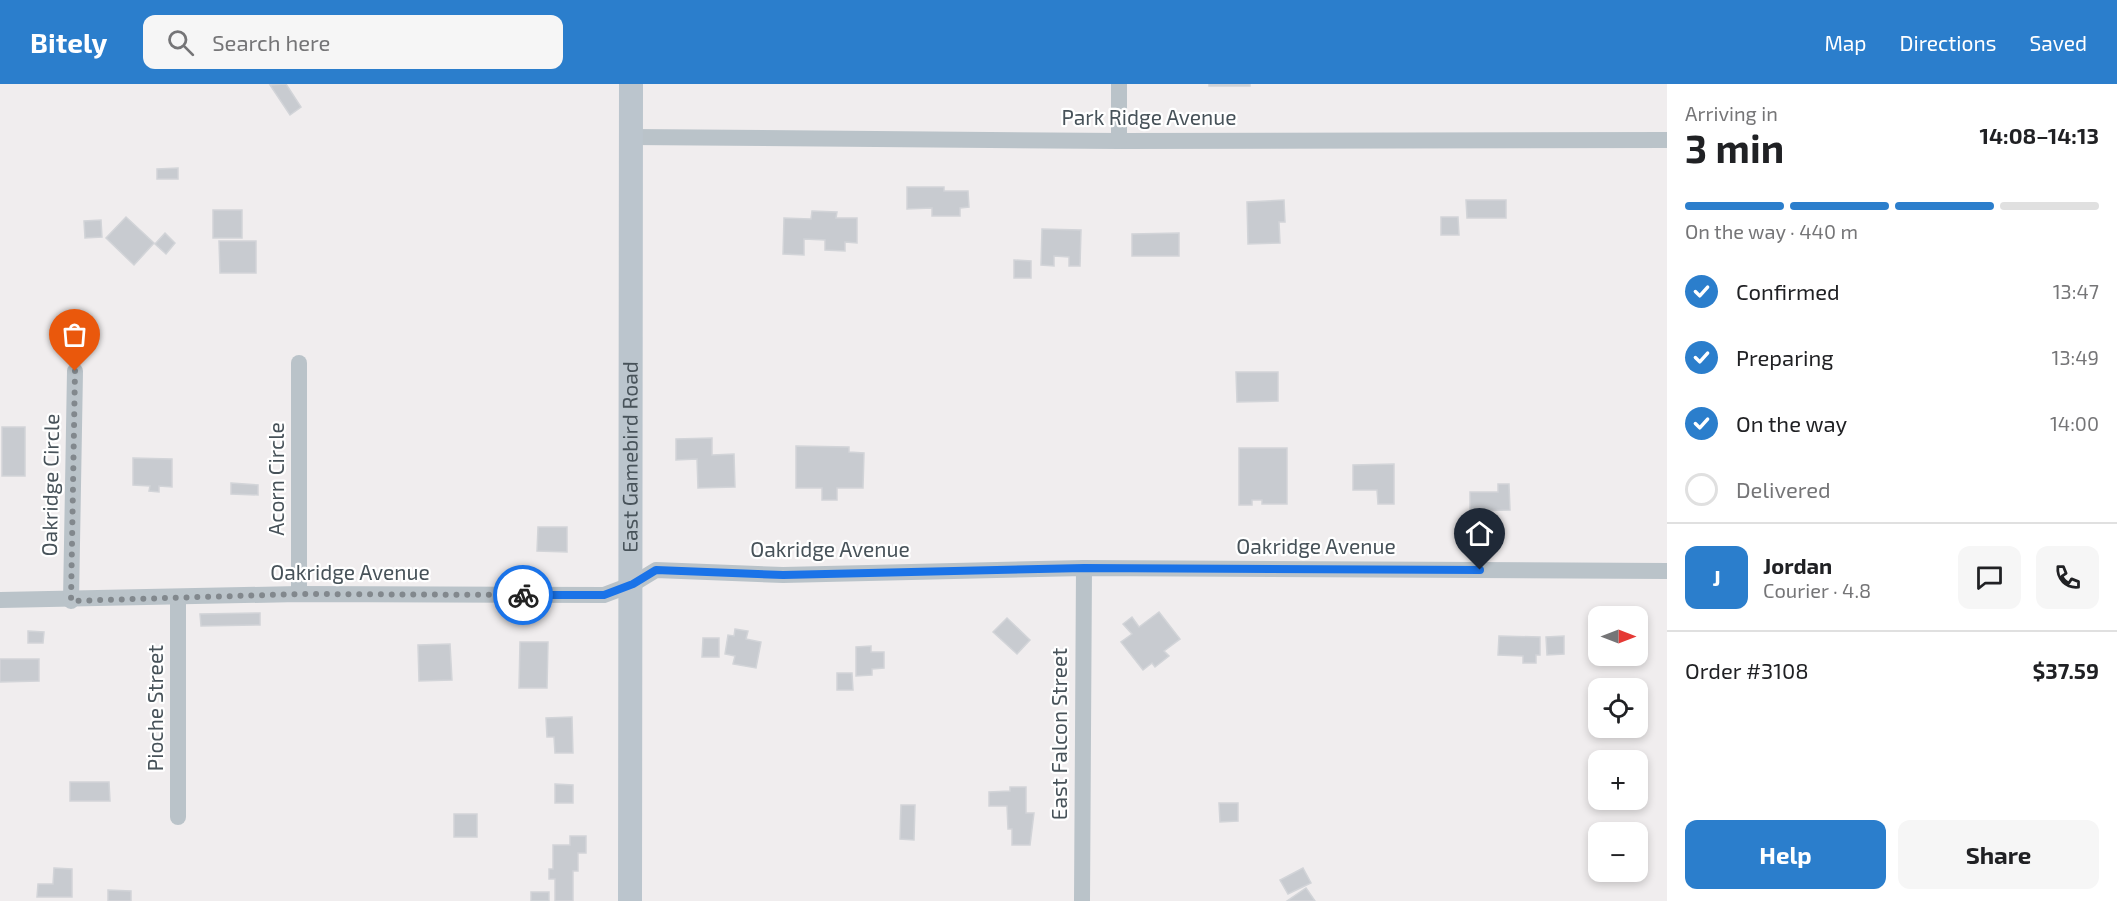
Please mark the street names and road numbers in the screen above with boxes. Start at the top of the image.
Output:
street label: Park Ridge Avenue [1061,104,1237,129]
street label: East Gamebird Road [616,361,642,553]
street label: Oakridge Circle [36,413,63,556]
street label: Acorn Circle [263,422,288,536]
street label: Oakridge Avenue [1236,533,1396,558]
street label: Oakridge Avenue [750,536,910,561]
street label: Oakridge Avenue [270,559,430,584]
street label: Pioche Street [142,645,167,771]
street label: East Falcon Street [1046,648,1071,820]

